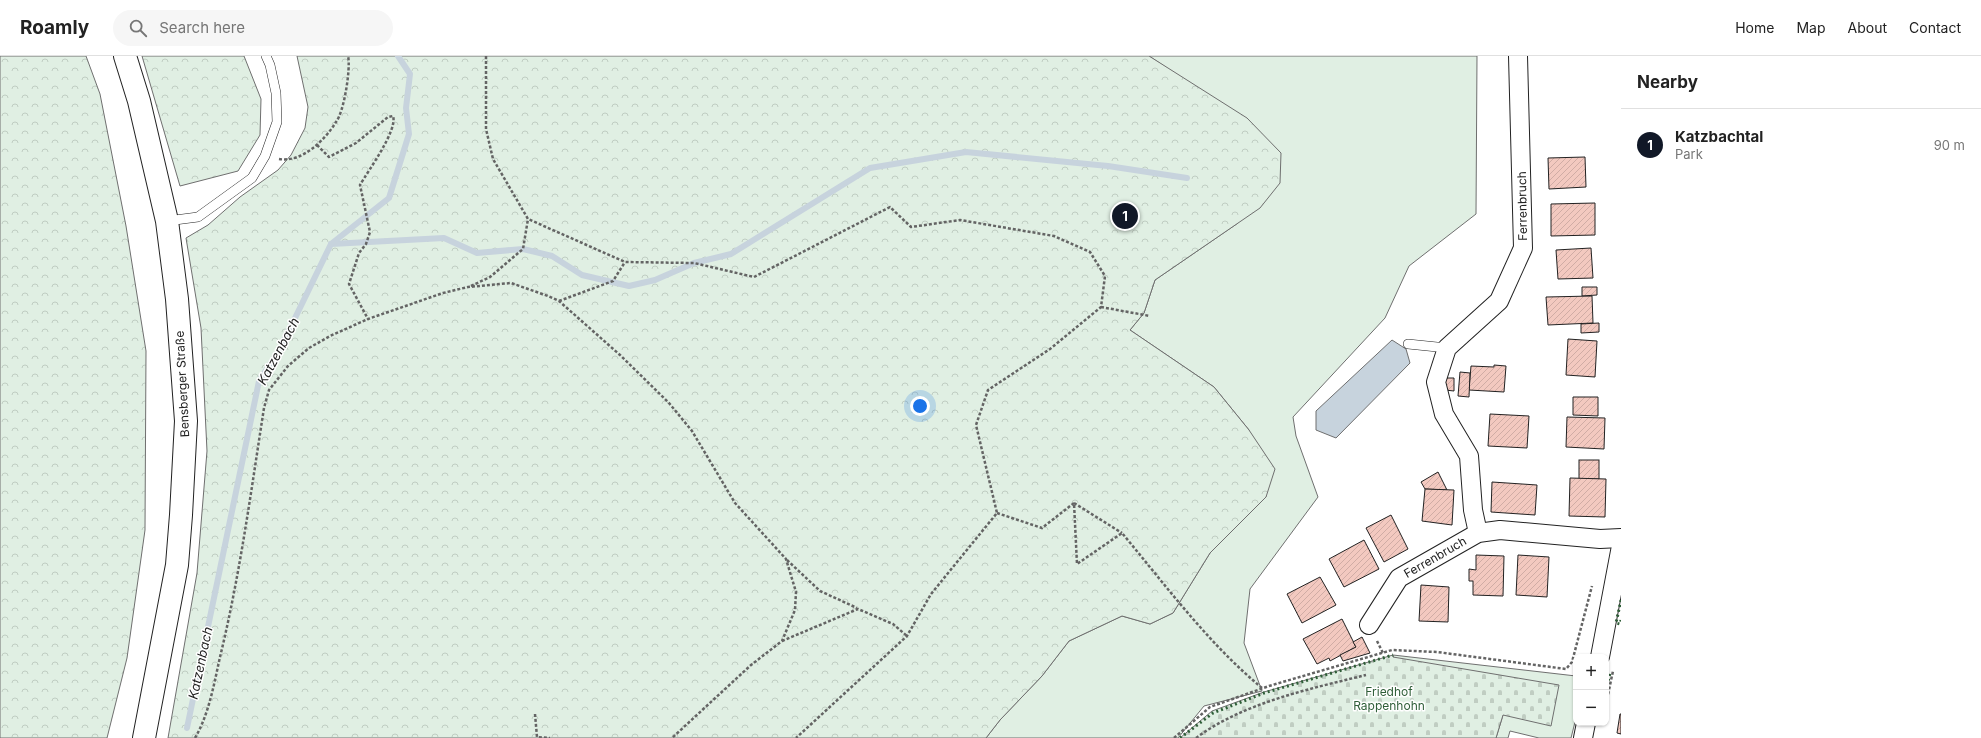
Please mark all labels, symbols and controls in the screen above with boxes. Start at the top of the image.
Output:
search box [113,10,393,46]
text: Roamly [20,16,89,39]
icon: search [127,17,149,39]
text: Search here [159,18,245,37]
text: Home [1735,19,1774,36]
text: Map [1796,19,1826,36]
text: About [1848,19,1887,36]
text: Contact [1909,19,1961,36]
text: Nearby [1637,72,1698,92]
text: Katzbachtal [1675,127,1763,146]
text: 1 [1647,137,1653,153]
text: 90 m [1934,137,1965,153]
text: Park [1675,146,1703,162]
street label: Ferrenbruch [1514,171,1530,241]
pin: 1 [1112,201,1138,231]
water label: Katzenbach [254,314,303,387]
street label: Bensberger Straße [172,330,192,438]
your location [910,396,930,416]
street label: Ferrenbruch [1401,533,1469,581]
water label: Katzenbach [185,625,216,701]
map controls [1573,654,1609,726]
button: + [1573,654,1609,690]
park label: Friedhof Rappenhohn [1353,684,1425,713]
button: − [1573,690,1609,726]

